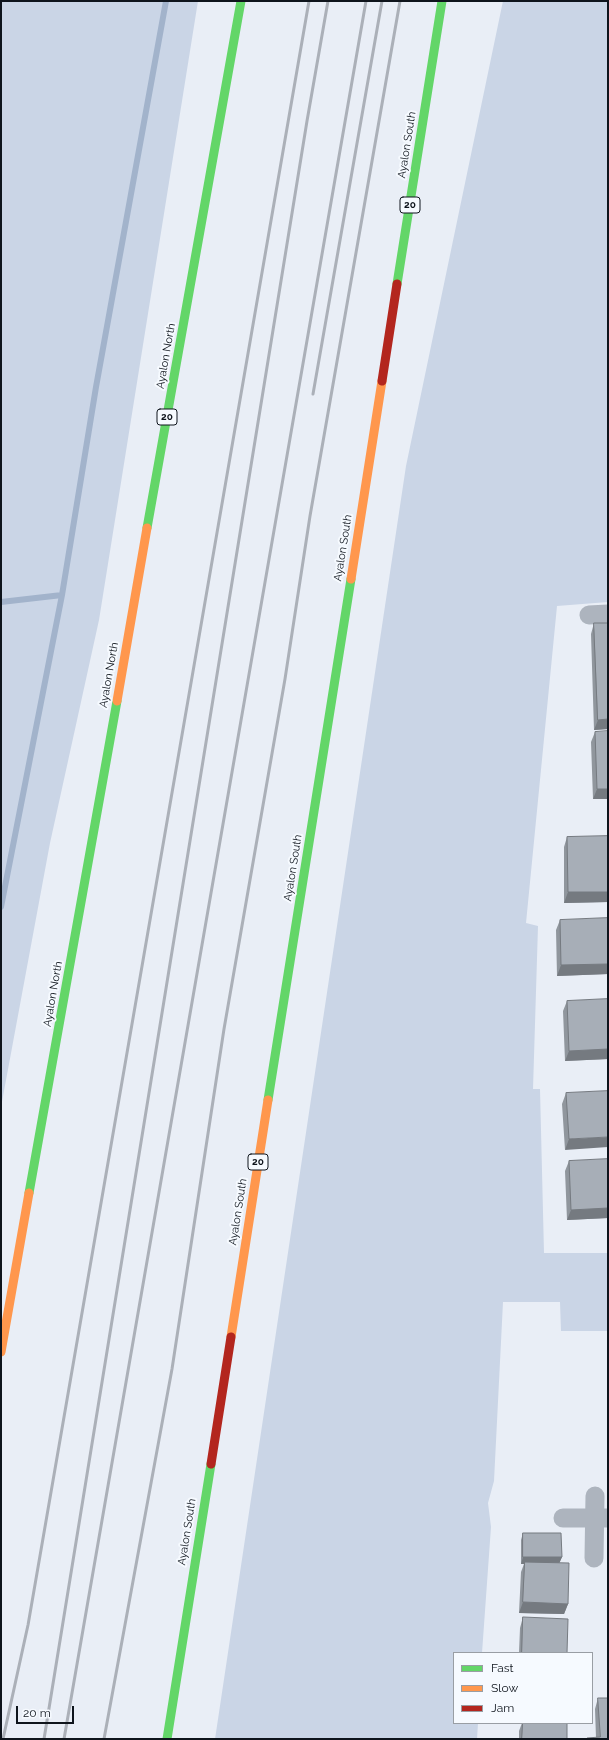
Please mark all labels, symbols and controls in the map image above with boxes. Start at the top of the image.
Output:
street label: Ayalon South [395,111,419,179]
road number: 20 [400,197,420,213]
street label: Ayalon North [154,322,178,390]
road number: 20 [157,409,177,425]
street label: Ayalon South [331,514,355,582]
street label: Ayalon North [97,641,121,709]
street label: Ayalon South [281,834,305,902]
street label: Ayalon North [41,960,65,1028]
road number: 20 [248,1154,268,1170]
street label: Ayalon South [226,1178,250,1246]
street label: Ayalon South [175,1498,199,1566]
legend [453,1652,593,1724]
text: Fast [491,1661,514,1675]
text: Slow [491,1681,518,1695]
scale bar [18,1698,76,1724]
text: Jam [491,1701,514,1715]
text: 20 m [23,1706,51,1720]

